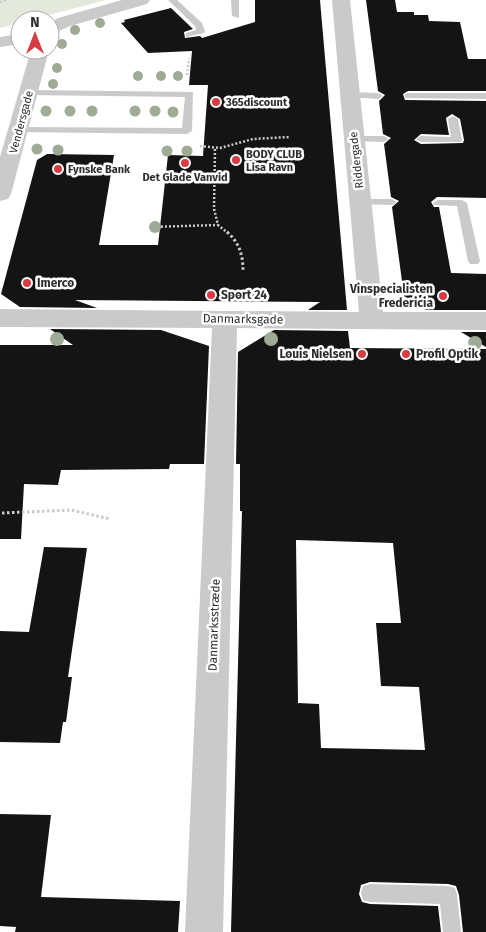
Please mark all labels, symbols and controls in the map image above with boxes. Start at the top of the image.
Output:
north arrow [10,10,60,60]
text: N [30,14,40,31]
street label: Vendersgade [7,89,36,155]
marker: 365discount [210,96,222,108]
place label: 365discount [225,96,288,109]
street label: Riddergade [347,131,366,189]
place label: BODY CLUB Lisa Ravn [246,148,302,174]
marker: BODY CLUB Lisa Ravn [230,154,242,166]
marker: Det Glade Vanvid [179,157,191,169]
marker: Fynske Bank [52,163,64,175]
place label: Fynske Bank [68,163,131,176]
place label: Det Glade Vanvid [142,171,228,184]
place label: Imerco [37,276,74,290]
marker: Imerco [21,277,33,289]
place label: Vinspecialisten Fredericia [349,282,433,310]
place label: Sport 24 [221,288,267,302]
marker: Sport 24 [205,289,217,301]
marker: Vinspecialisten Fredericia [437,290,449,302]
street label: Danmarksgade [203,311,283,327]
place label: Louis Nielsen [279,347,352,361]
place label: Profil Optik [416,347,478,361]
marker: Louis Nielsen [356,348,368,360]
marker: Profil Optik [400,348,412,360]
street label: Danmarksstræde [205,579,223,671]

